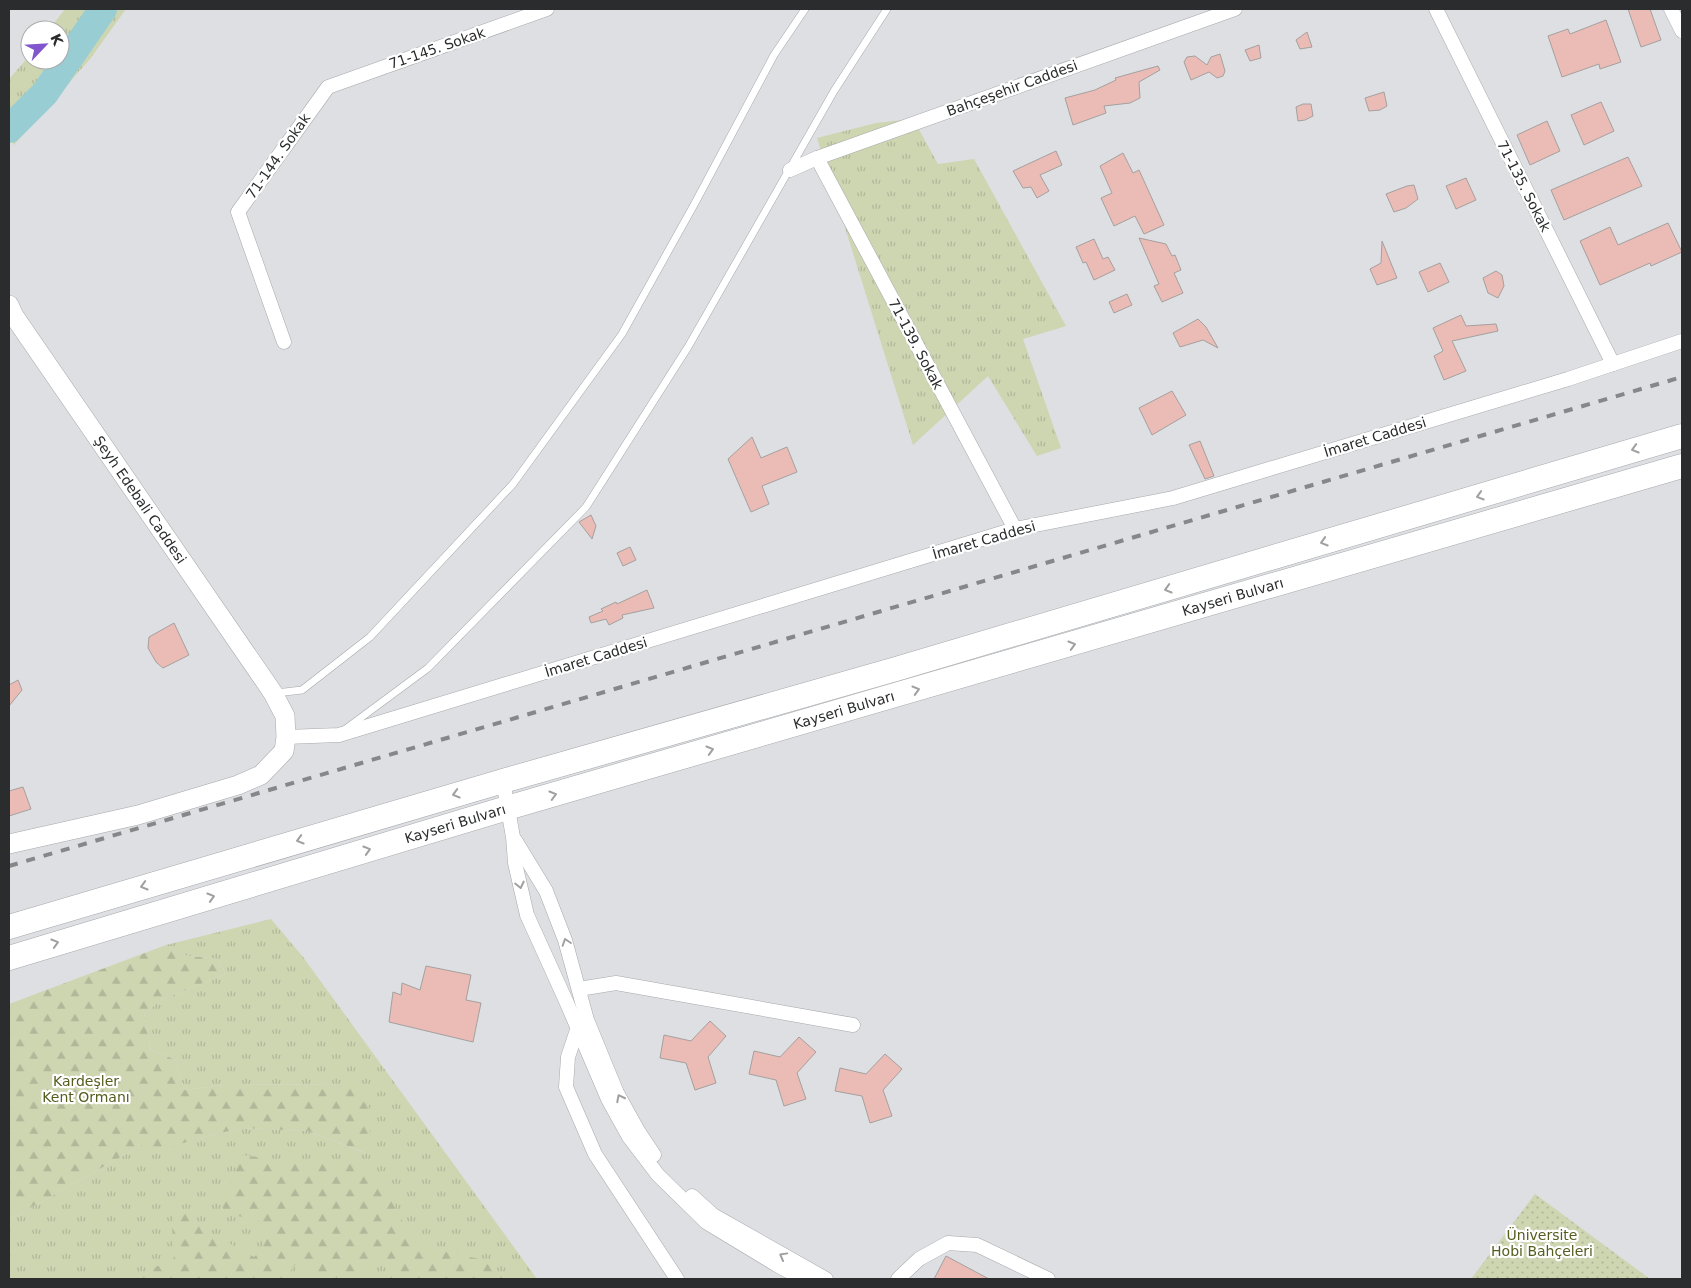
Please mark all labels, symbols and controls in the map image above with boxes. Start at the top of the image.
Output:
north arrow [20,20,70,70]
street label: 71-145. Sokak [387,24,488,72]
text: K [47,31,67,49]
street label: Bahçeşehir Caddesi [944,57,1080,119]
street label: 71-144. Sokak [243,110,314,202]
street label: 71-135. Sokak [1494,138,1554,235]
street label: 71-139. Sokak [885,296,947,393]
street label: İmaret Caddesi [1322,413,1428,460]
street label: Şeyh Edebali Caddesi [91,433,190,567]
one-way arrow [1632,444,1640,454]
one-way arrow [1476,490,1484,500]
street label: İmaret Caddesi [930,517,1037,562]
one-way arrow [1320,537,1329,547]
street label: Kayseri Bulvarı [1180,574,1285,619]
one-way arrow [1165,583,1173,593]
street label: İmaret Caddesi [543,633,649,680]
one-way arrow [1068,640,1076,650]
one-way arrow [912,686,920,696]
street label: Kayseri Bulvarı [791,688,896,732]
one-way arrow [705,745,713,755]
one-way arrow [452,789,461,799]
one-way arrow [549,790,557,800]
street label: Kayseri Bulvarı [403,801,508,846]
one-way arrow [296,834,304,845]
one-way arrow [362,846,370,856]
one-way arrow [141,880,149,890]
one-way arrow [514,881,525,890]
one-way arrow [206,893,215,903]
one-way arrow [561,938,571,947]
one-way arrow [51,939,59,949]
park label: Kardeşler Kent Ormanı [42,1073,130,1105]
one-way arrow [616,1094,626,1103]
park label: Üniversite Hobi Bahçeleri [1491,1226,1593,1259]
one-way arrow [779,1252,788,1262]

